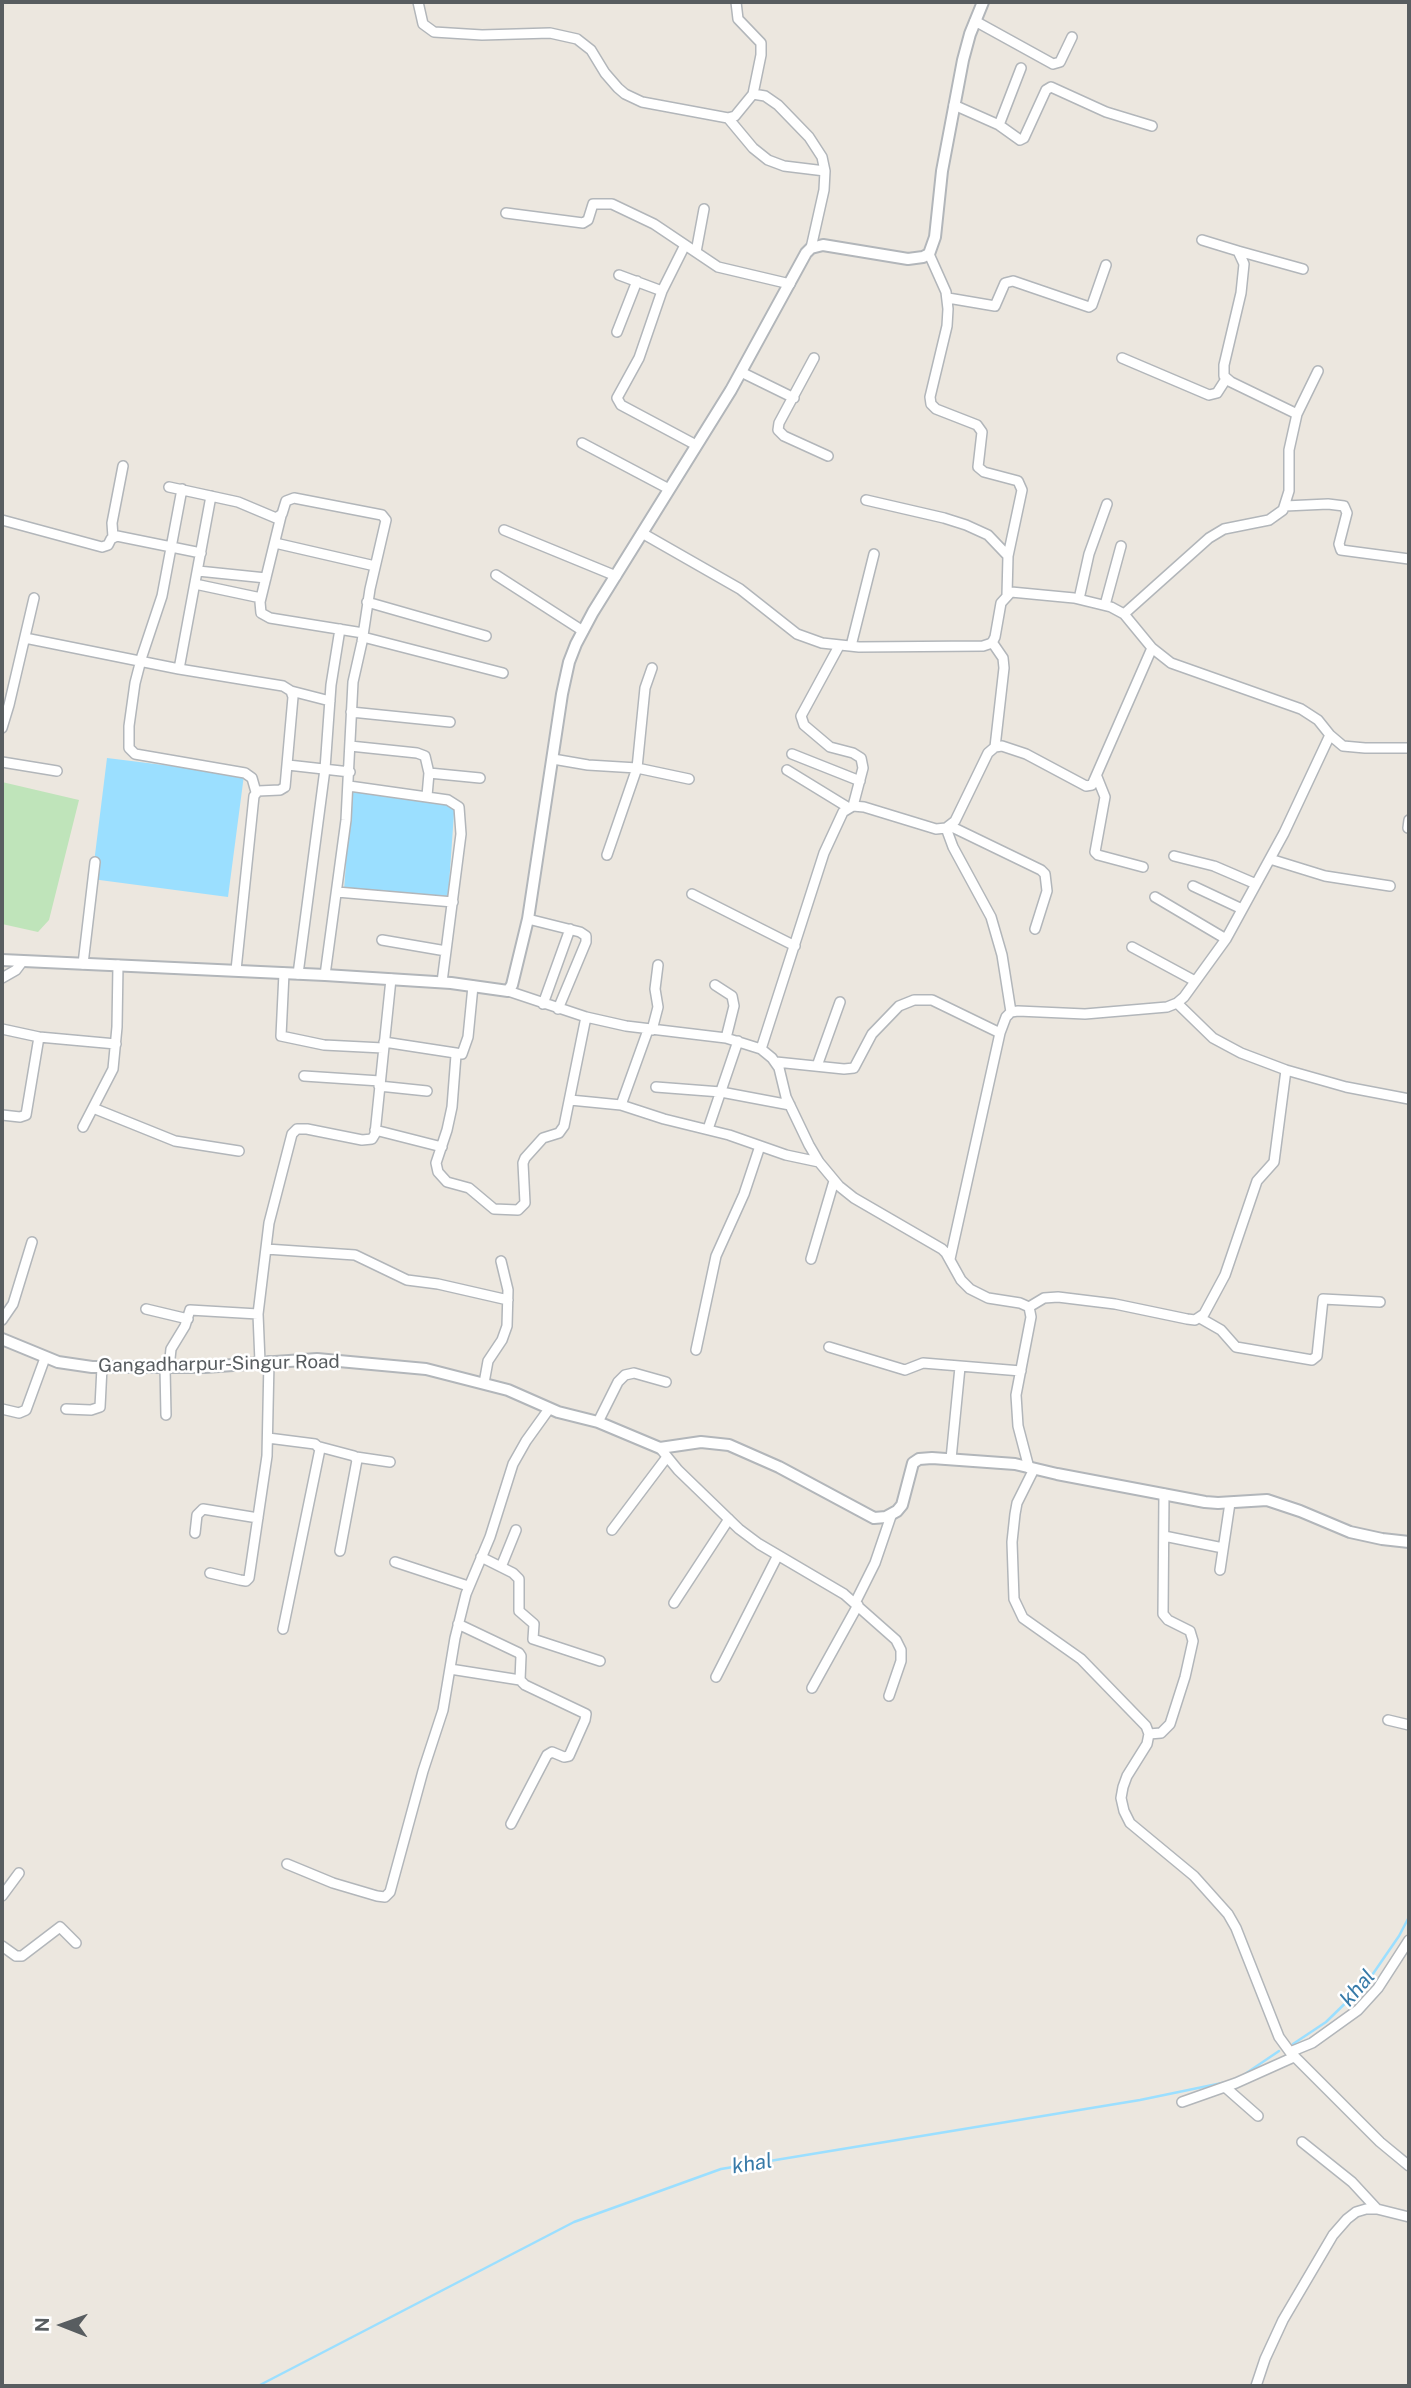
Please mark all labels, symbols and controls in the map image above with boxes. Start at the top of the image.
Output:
street label: Gangadharpur-Singur Road [98,1350,340,1378]
water label: khal [1335,1964,1381,2012]
water label: khal [730,2148,774,2180]
north arrow [28,2290,98,2360]
text: N [31,2317,53,2332]

